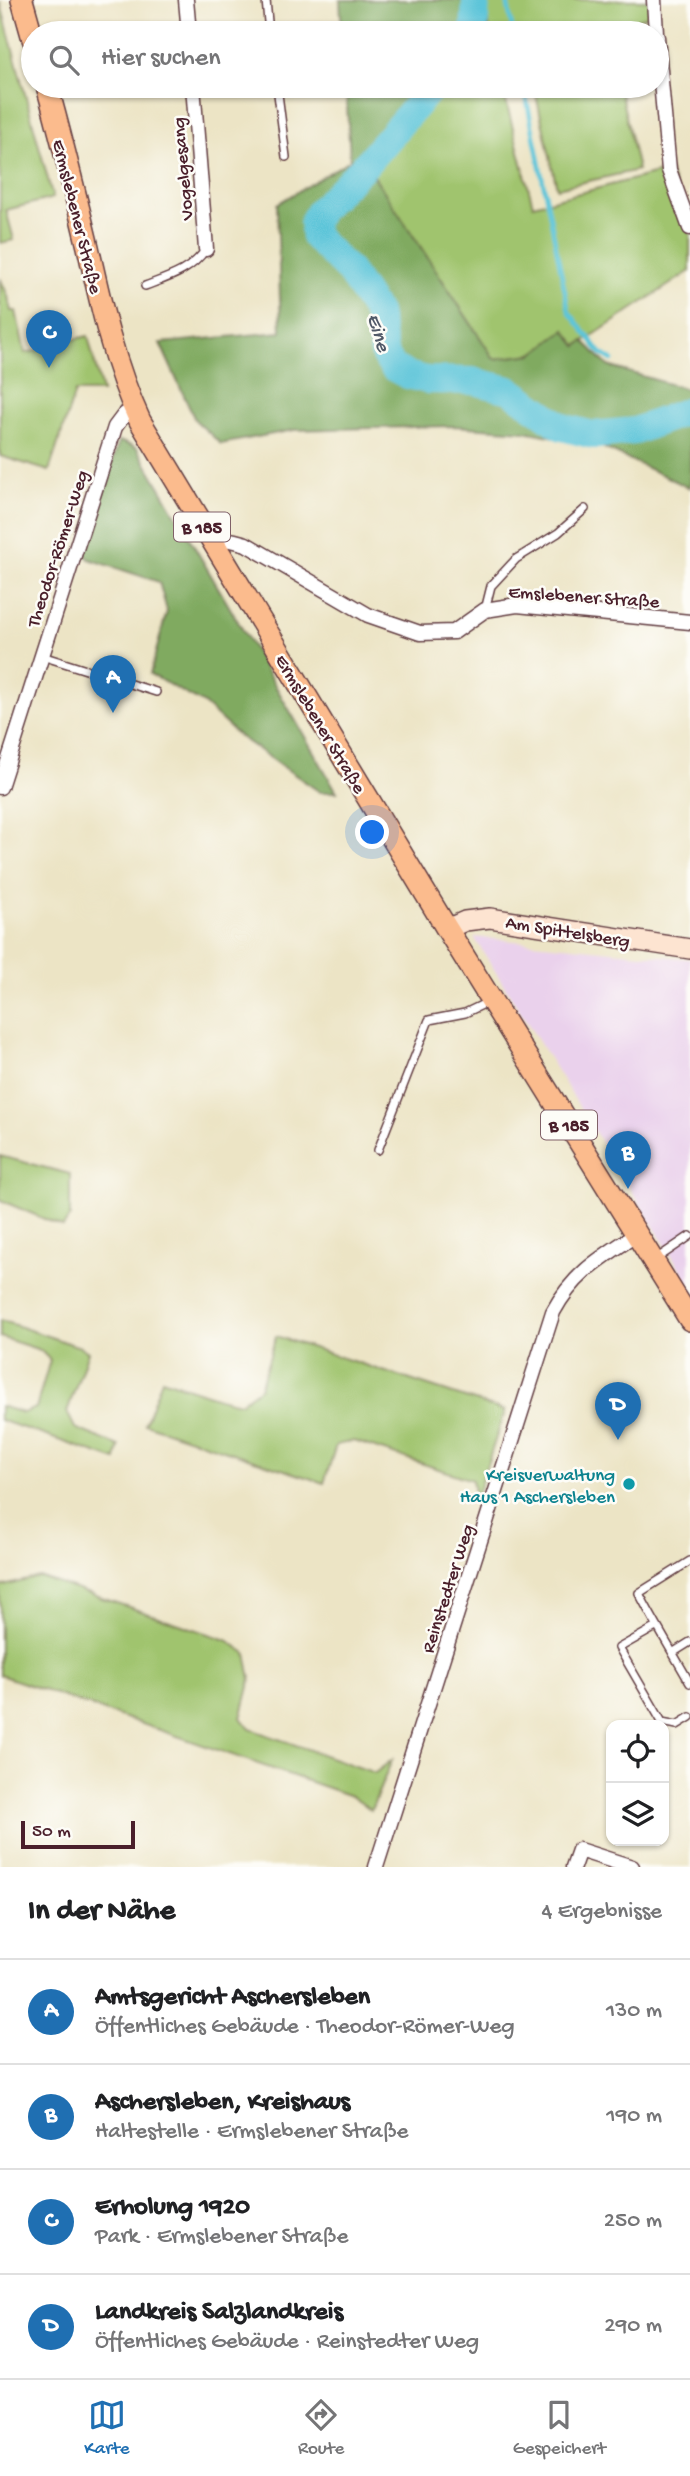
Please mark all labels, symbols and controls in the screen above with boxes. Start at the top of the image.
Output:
search box [21,21,669,98]
icon: search [45,41,83,79]
text: Hier suchen [101,44,221,75]
street label: Vogelgesang [169,116,201,222]
street label: Ermslebener Straße [45,137,106,297]
pin: C [26,310,72,368]
water label: Eine [359,311,395,356]
street label: Theodor-Römer-Weg [23,468,96,631]
road number: B 185 [174,512,230,542]
street label: Emslebener Straße [507,582,660,615]
street label: Ermslebener Straße [268,651,370,799]
pin: A [90,655,136,713]
your location [355,815,389,849]
street label: Am Spittelsberg [504,912,631,955]
road number: B 185 [541,1110,597,1140]
pin: B [605,1131,651,1189]
pin: D [595,1382,641,1440]
place label: Kreisverwaltung Haus 1 Aschersleben [460,1465,615,1510]
marker: Kreisverwaltung Haus 1 Aschersleben [621,1476,637,1492]
street label: Reinstedter Weg [418,1522,481,1656]
map controls [606,1720,669,1846]
button: locate [606,1720,669,1783]
button: layers [606,1783,669,1846]
scale bar [21,1818,135,1850]
text: 50 m [32,1821,71,1844]
text: In der Nähe [28,1895,175,1930]
text: 4 Ergebnisse [541,1899,662,1926]
text: Amtsgericht Aschersleben [95,1983,370,2014]
text: A [44,1998,58,2025]
text: 130 m [606,1998,662,2025]
text: Öffentliches Gebäude · Theodor-Römer-Weg [95,2014,515,2041]
text: Aschersleben, Kreishaus [95,2088,350,2119]
text: B [45,2103,57,2130]
text: 190 m [606,2103,662,2130]
text: Haltestelle · Ermslebener Straße [95,2119,409,2146]
text: Erholung 1920 [95,2193,250,2224]
text: C [45,2208,57,2235]
text: 250 m [604,2208,662,2235]
text: Park · Ermslebener Straße [95,2224,348,2251]
text: Landkreis Salzlandkreis [95,2298,343,2329]
text: D [44,2313,59,2340]
text: 290 m [604,2313,662,2340]
text: Öffentliches Gebäude · Reinstedter Weg [95,2329,479,2356]
tab: Karte [84,2396,130,2461]
tab: Route [298,2396,344,2461]
tab: Gespeichert [513,2396,606,2461]

